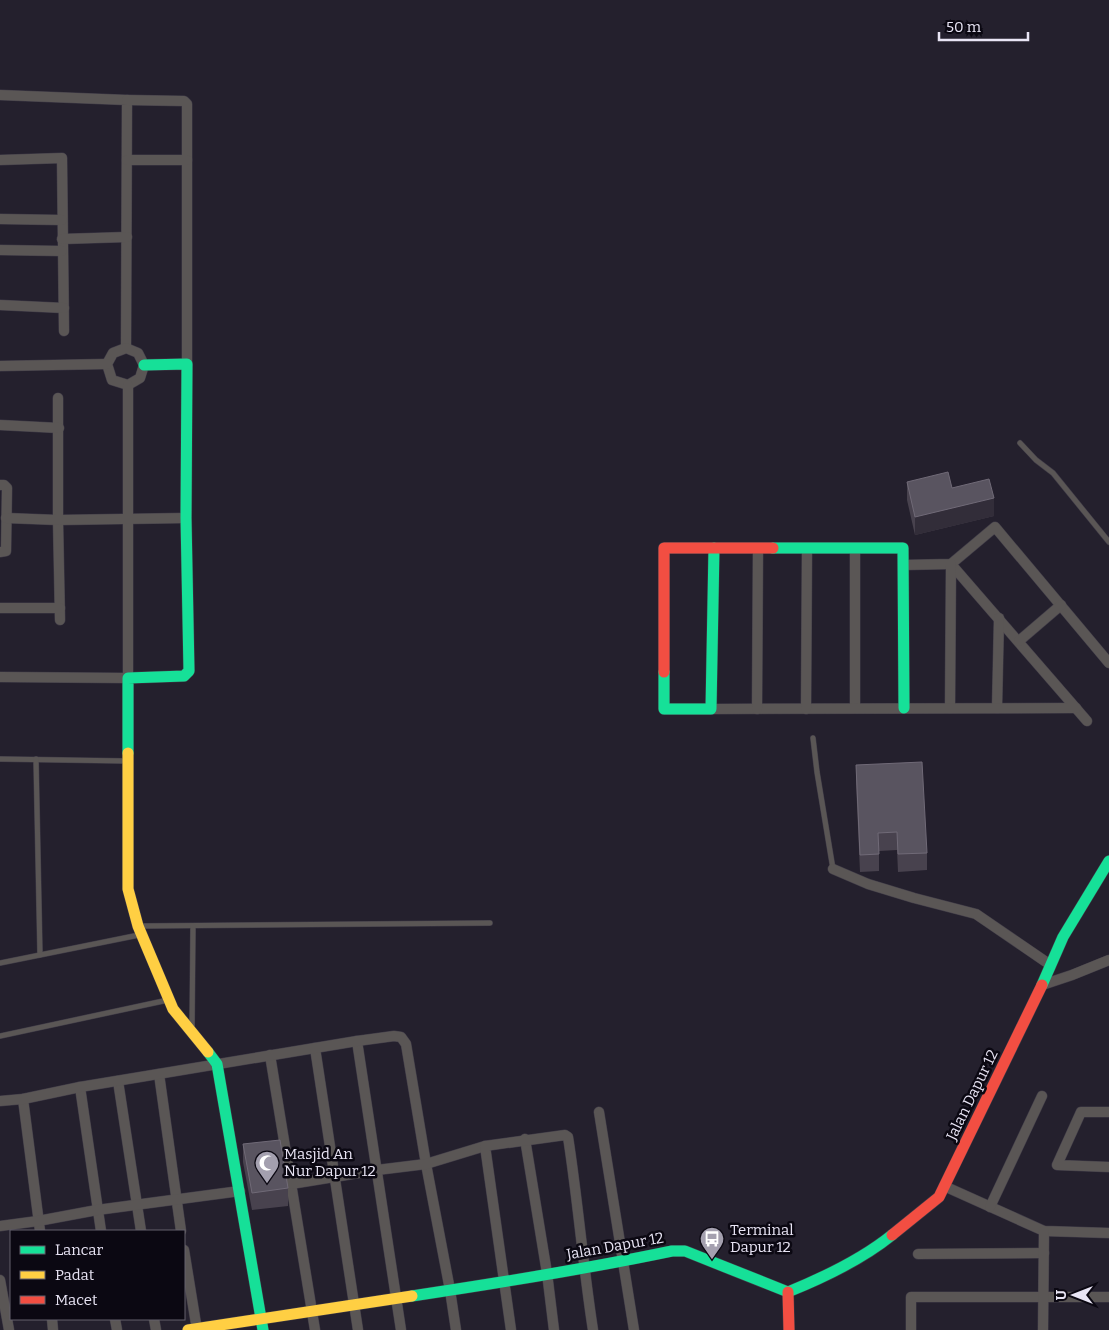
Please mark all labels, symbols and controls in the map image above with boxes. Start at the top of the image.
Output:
scale bar [939,10,1028,42]
text: 50 m [946,18,982,36]
street label: Jalan Dapur 12 [942,1047,1002,1144]
place label: Masjid An Nur Dapur 12 [284,1145,376,1180]
mosque icon: Masjid An Nur Dapur 12 [254,1150,280,1184]
place label: Terminal Dapur 12 [730,1221,793,1256]
bus stop icon: Terminal Dapur 12 [699,1226,725,1260]
street label: Jalan Dapur 12 [564,1229,665,1264]
legend [10,1230,185,1320]
text: Lancar [55,1241,103,1259]
text: Padat [55,1266,95,1284]
north arrow [1049,1270,1099,1320]
text: U [1053,1289,1070,1300]
text: Macet [55,1291,98,1309]

